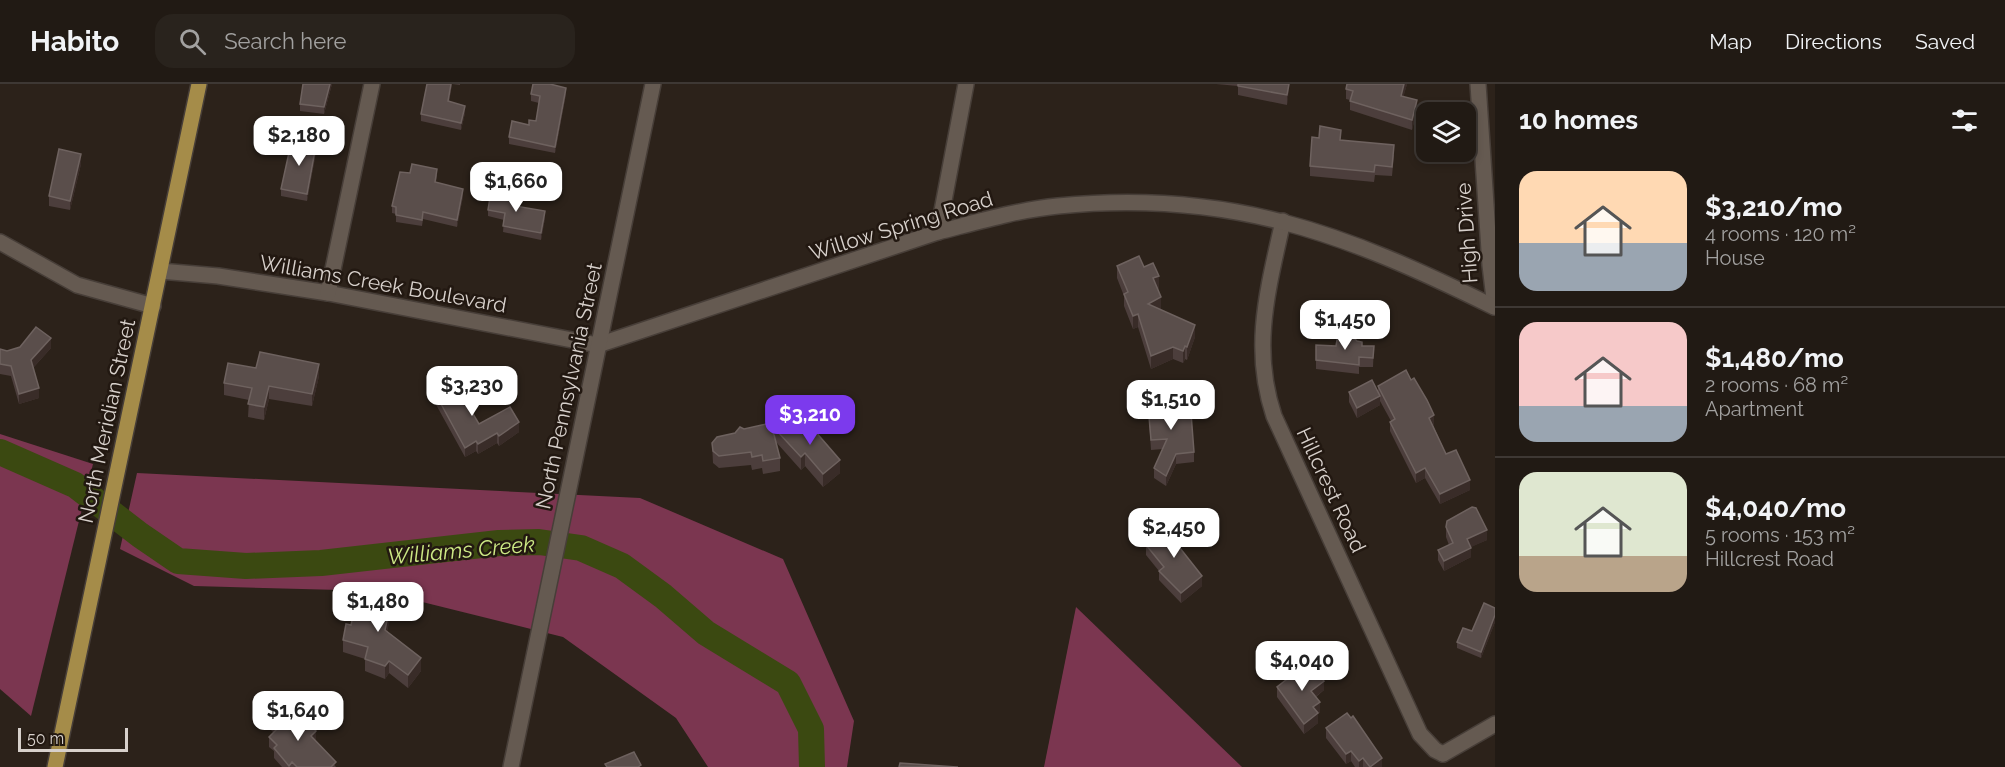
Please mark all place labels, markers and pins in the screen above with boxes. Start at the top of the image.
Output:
pin: $2,180 [250,116,348,167]
pin: $1,660 [467,162,565,213]
pin: $1,450 [1296,300,1394,351]
pin: $3,230 [423,366,521,417]
pin: $1,510 [1122,380,1220,431]
pin: $3,210 [761,395,859,446]
pin: $2,450 [1125,508,1223,559]
pin: $1,480 [329,582,427,633]
pin: $4,040 [1253,641,1351,692]
pin: $1,640 [249,691,347,742]

